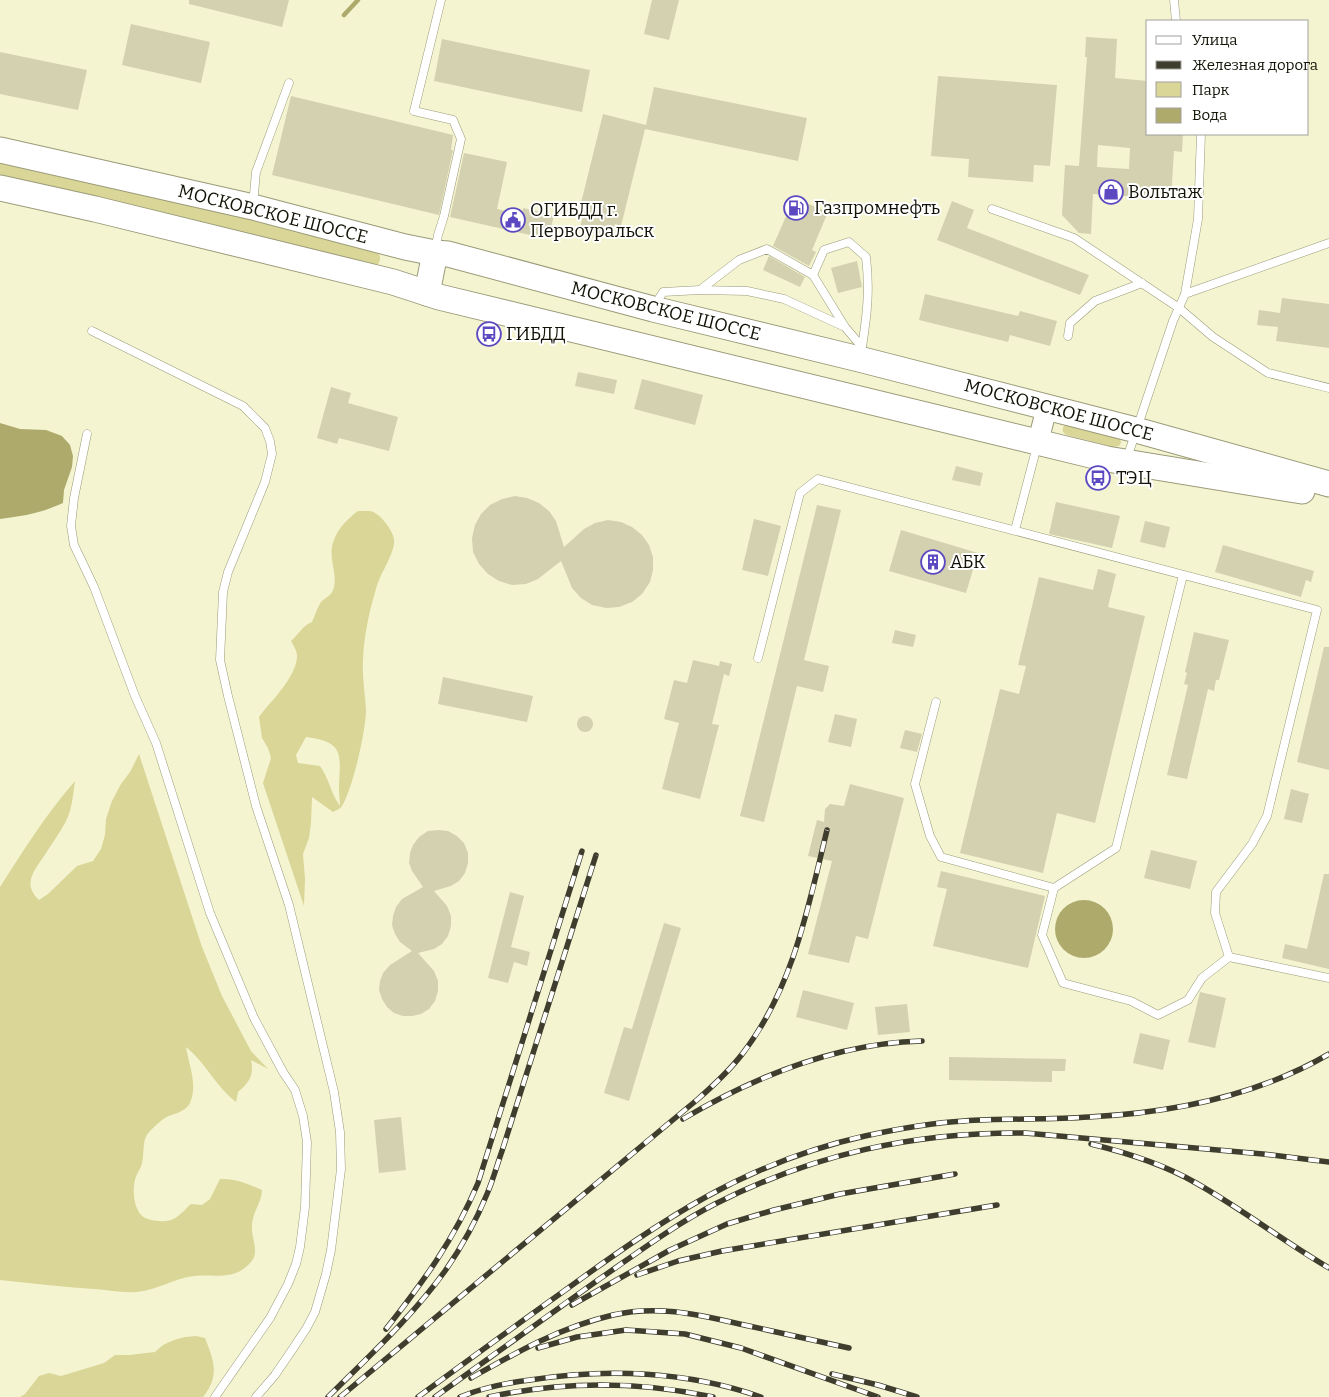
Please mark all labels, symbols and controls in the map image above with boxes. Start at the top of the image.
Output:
legend [1146,20,1309,135]
text: Улица [1192,31,1238,49]
text: Железная дорога [1192,56,1318,74]
text: Парк [1192,81,1230,99]
text: Вода [1192,106,1227,124]
shop icon: Вольтаж [1098,179,1124,205]
street label: МОСКОВСКОЕ ШОССЕ [176,180,370,248]
place label: Вольтаж [1128,181,1202,203]
fuel station icon: Газпромнефть [783,195,809,221]
place label: Газпромнефть [814,197,940,219]
place label: ОГИБДД г. Первоуральск [530,199,655,242]
public building icon: ОГИБДД г. Первоуральск [500,207,526,233]
street label: МОСКОВСКОЕ ШОССЕ [569,277,763,345]
bus stop icon: ГИБДД [476,321,502,347]
place label: ГИБДД [506,323,566,345]
street label: МОСКОВСКОЕ ШОССЕ [962,374,1156,446]
bus stop icon: ТЭЦ [1085,465,1111,491]
place label: ТЭЦ [1116,467,1152,489]
building icon: АБК [920,549,946,575]
place label: АБК [950,551,986,573]

